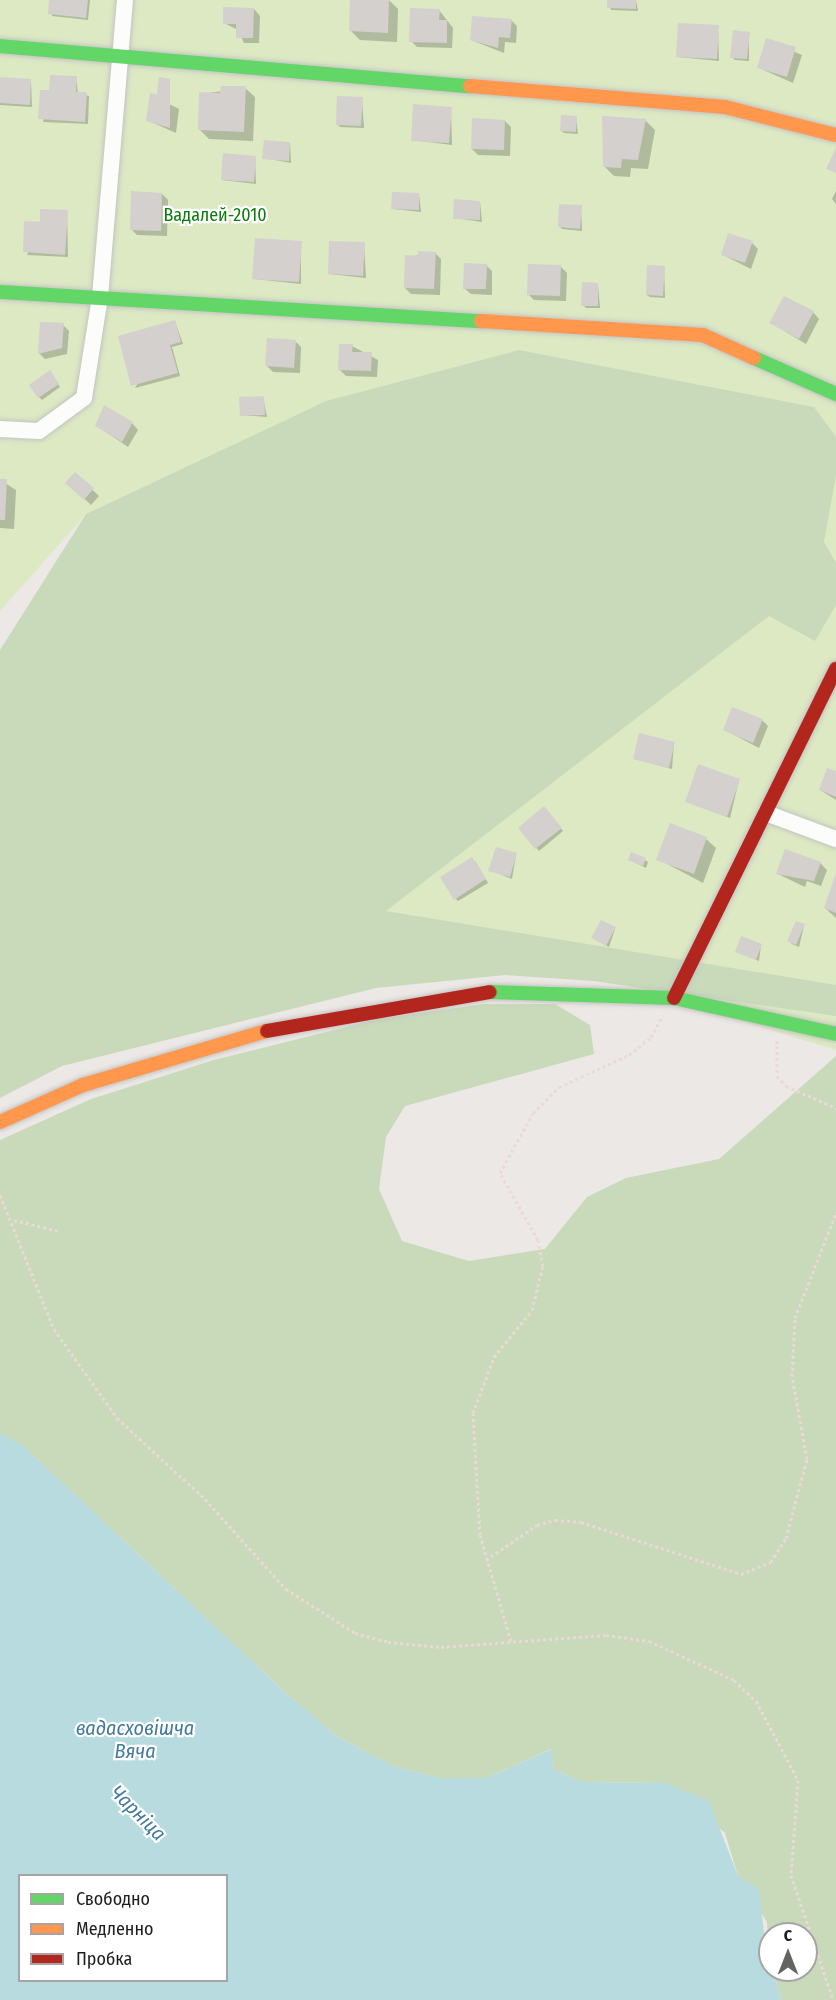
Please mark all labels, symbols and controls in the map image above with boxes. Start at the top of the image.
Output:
park label: Вадалей-2010 [163,204,267,226]
water label: вадасховішча Вяча [76,1717,194,1764]
water label: Чарніца [105,1780,171,1846]
legend [18,1874,228,1982]
text: Свободно [76,1888,150,1910]
text: Медленно [76,1918,154,1940]
north arrow [758,1922,818,1982]
text: С [784,1926,792,1945]
text: Пробка [76,1948,132,1970]

